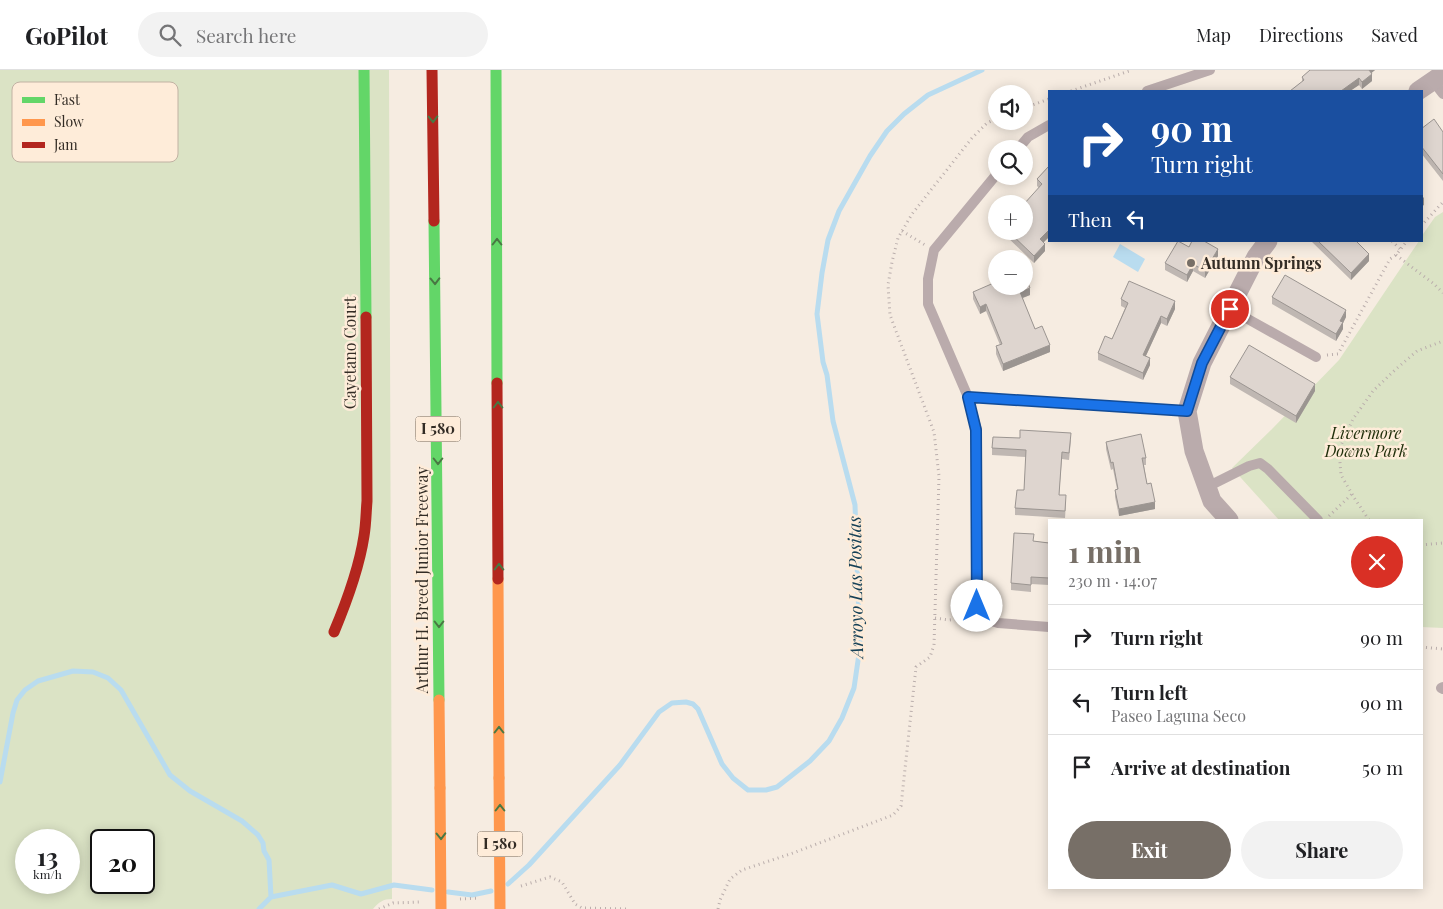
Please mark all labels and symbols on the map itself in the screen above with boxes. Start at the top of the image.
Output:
legend [12,82,178,162]
text: Fast [54,90,81,109]
text: Slow [54,112,84,131]
one-way arrow [427,115,438,123]
text: Jam [53,135,78,154]
one-way arrow [492,238,502,246]
place label: Autumn Springs [1200,252,1322,273]
marker: Autumn Springs [1185,257,1197,269]
one-way arrow [430,278,440,285]
pin [1209,288,1251,330]
street label: Cayetano Court [339,296,360,409]
one-way arrow [493,400,503,408]
road number: I 580 [416,416,460,442]
park label: Livermore Downs Park [1324,422,1407,461]
one-way arrow [433,458,443,465]
street label: Arthur H. Breed Junior Freeway [411,467,432,694]
water label: Arroyo Las Positas [842,516,868,660]
one-way arrow [494,563,504,570]
position arrow [950,579,1002,631]
one-way arrow [434,620,444,628]
one-way arrow [494,725,504,733]
one-way arrow [495,804,505,812]
speed limit sign: 20 [90,829,155,894]
road number: I 580 [478,832,522,856]
one-way arrow [435,833,446,841]

